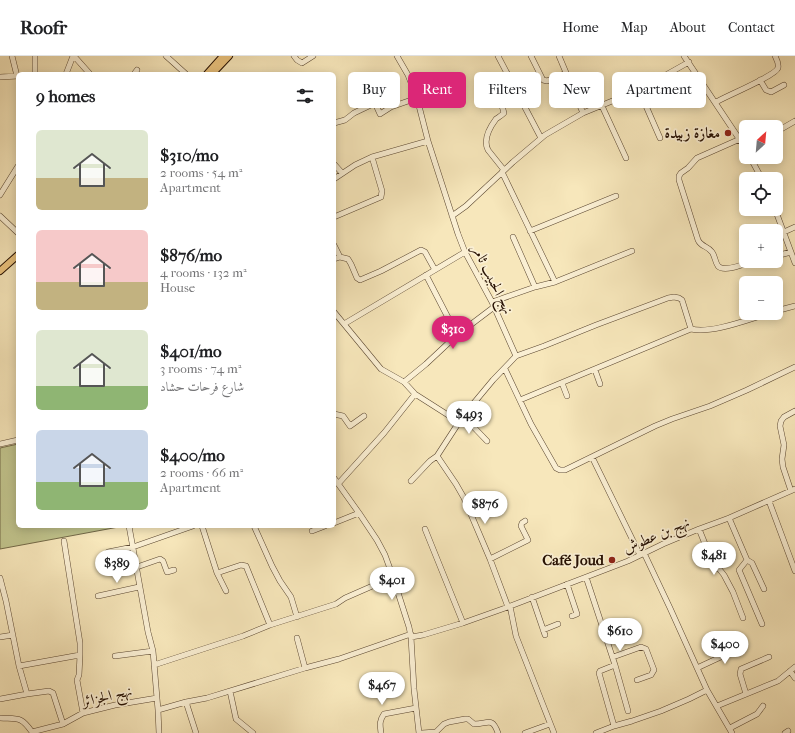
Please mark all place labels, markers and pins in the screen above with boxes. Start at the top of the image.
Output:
place label: مغازة زبيدة [664,124,720,142]
marker: مغازة زبيدة [723,128,733,138]
pin: $310 [429,316,477,350]
pin: $493 [445,401,493,435]
pin: $876 [461,491,509,525]
pin: $481 [690,542,738,576]
pin: $389 [93,550,141,584]
place label: Café Joud [542,551,605,569]
marker: Café Joud [607,555,617,565]
pin: $401 [368,567,416,601]
pin: $610 [596,618,644,652]
pin: $400 [701,631,749,665]
pin: $467 [358,672,406,706]

